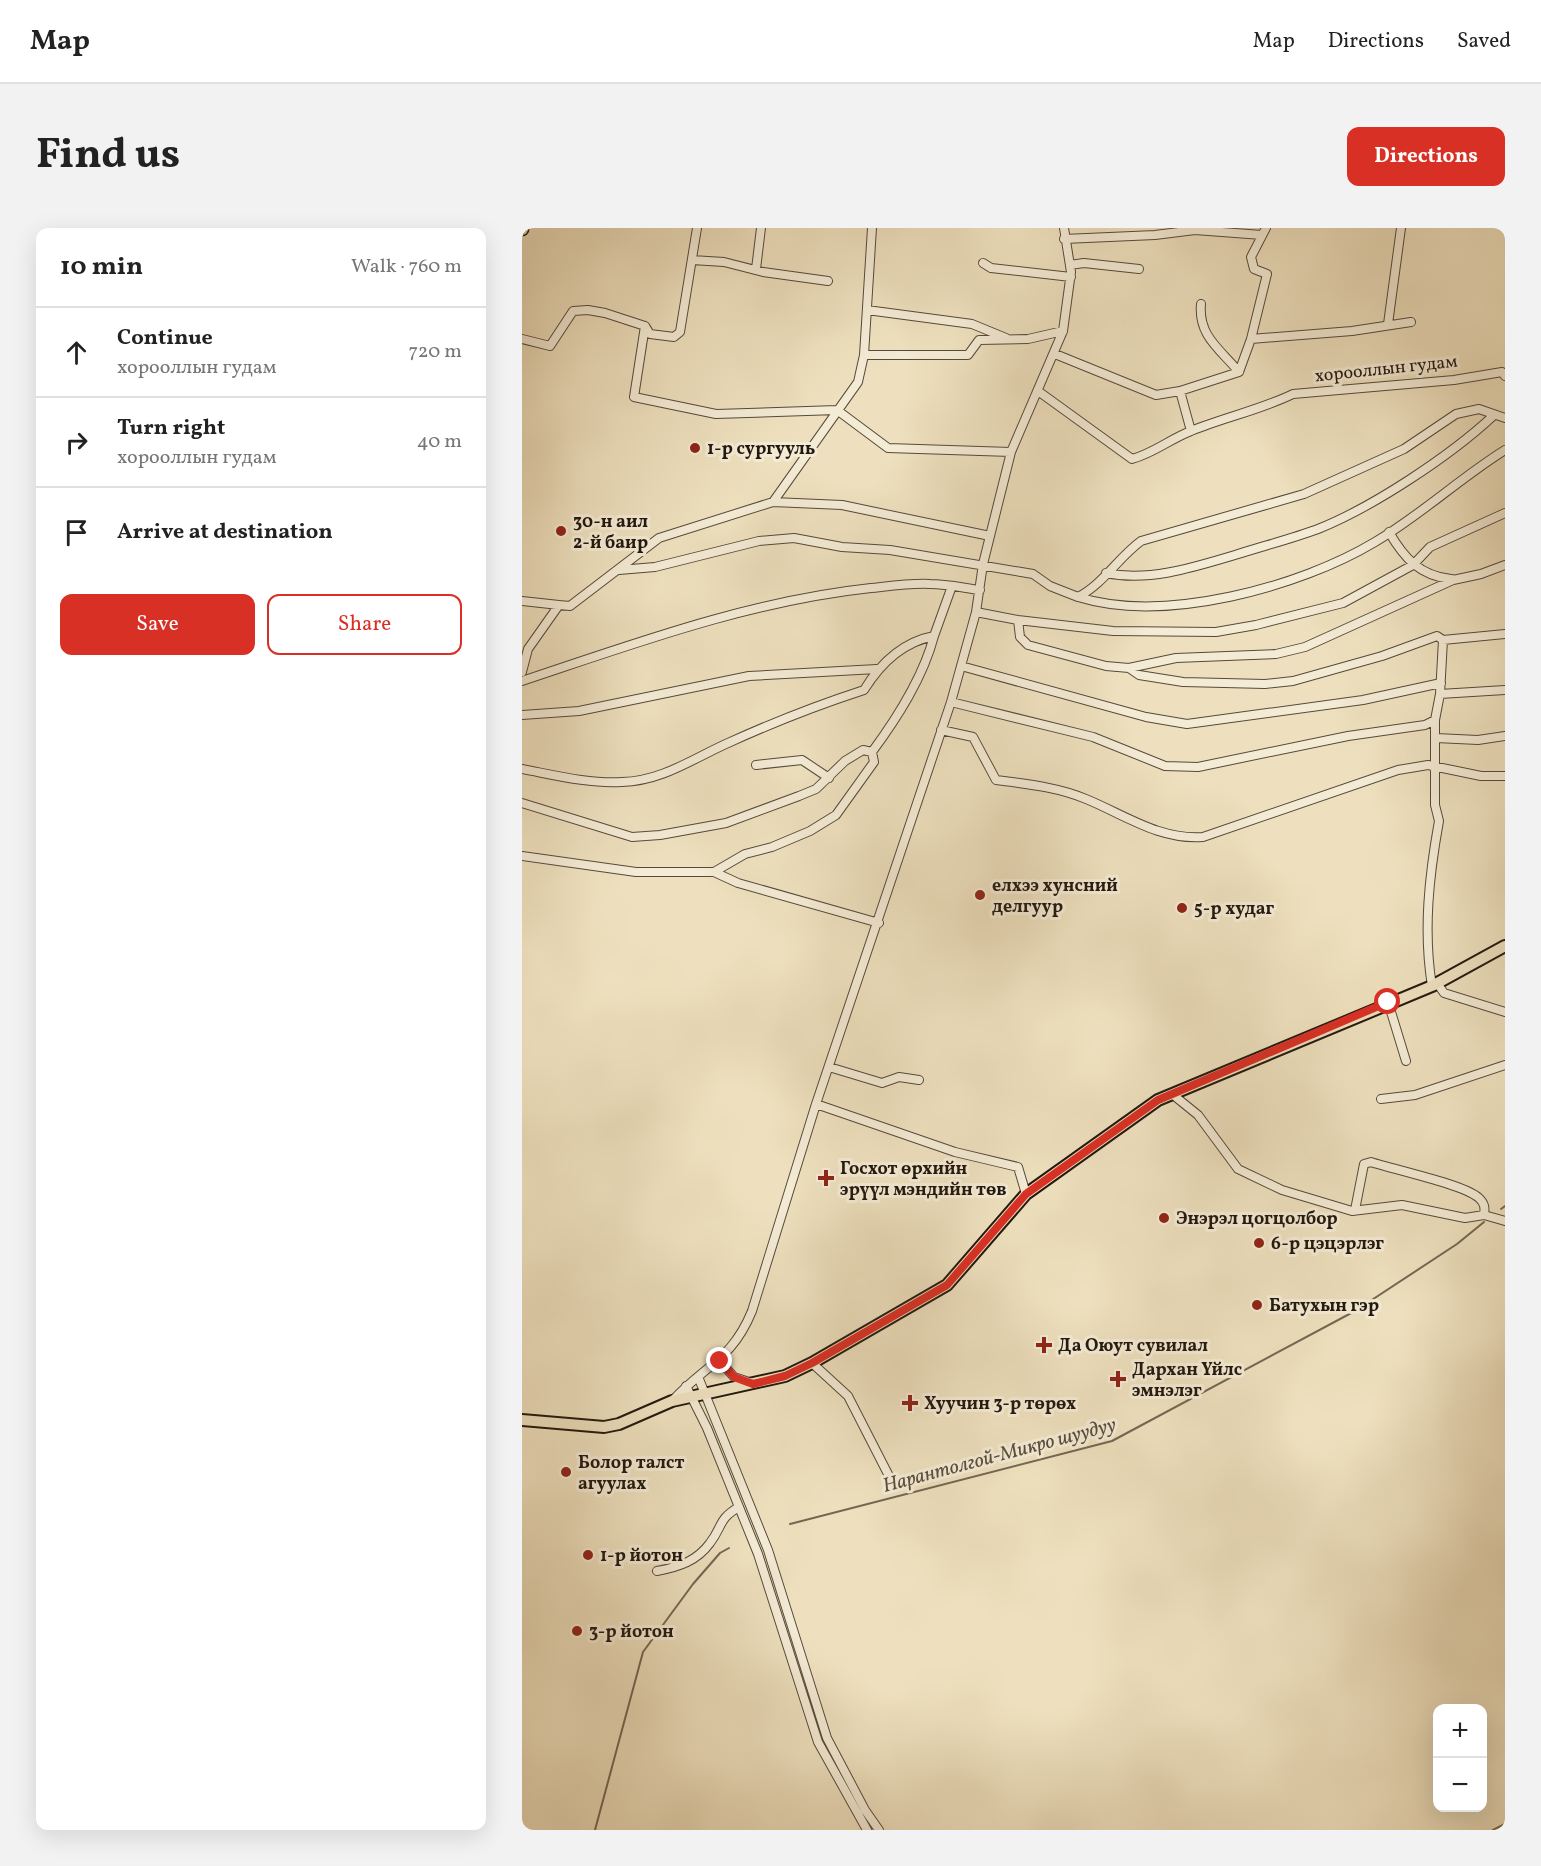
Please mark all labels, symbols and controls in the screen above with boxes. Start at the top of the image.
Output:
text: Map [30,22,90,61]
text: Map [1253,27,1295,56]
text: Directions [1328,27,1424,56]
text: Saved [1457,27,1511,56]
text: Find us [36,127,180,186]
button: Directions [1347,127,1505,186]
text: 10 min [60,249,143,285]
text: Walk · 760 m [351,253,462,281]
text: Continue [117,323,213,354]
icon: ahead [60,336,93,369]
text: 720 m [408,338,462,366]
street label: хорооллын гудам [1313,350,1459,389]
text: хорооллын гудам [117,354,276,382]
text: Turn right [117,413,225,444]
icon: right [60,426,93,459]
text: 40 m [417,428,462,456]
place label: 1-р сургууль [707,437,815,462]
marker: 1-р сургууль [688,441,702,455]
text: хорооллын гудам [117,444,276,472]
place label: 30-н аил 2-й баир [573,510,648,556]
icon: arrive [60,516,93,549]
text: Arrive at destination [117,517,333,548]
marker: 30-н аил 2-й баир [554,524,568,538]
button: Save [60,594,255,655]
button: Share [267,594,462,655]
place label: елхээ хунсний делгуур [992,874,1118,920]
marker: елхээ хунсний делгуур [973,888,987,902]
place label: 5-р худаг [1194,897,1275,922]
marker: 5-р худаг [1175,901,1189,915]
route start [1374,988,1400,1014]
place label: Госхот өрхийн эрүүл мэндийн төв [840,1157,1006,1203]
marker: Госхот өрхийн эрүүл мэндийн төв [817,1169,835,1187]
place label: Энэрэл цогцолбор [1176,1207,1338,1232]
marker: Энэрэл цогцолбор [1157,1211,1171,1225]
place label: 6-р цэцэрлэг [1271,1232,1384,1257]
marker: 6-р цэцэрлэг [1252,1236,1266,1250]
place label: Батухын гэр [1269,1294,1379,1319]
marker: Батухын гэр [1250,1298,1264,1312]
place label: Да Оюут сувилал [1058,1334,1208,1359]
marker: Да Оюут сувилал [1035,1336,1053,1354]
route end [706,1347,732,1373]
place label: Дархан Үйлс эмнэлэг [1132,1358,1242,1404]
marker: Дархан Үйлс эмнэлэг [1109,1370,1127,1388]
place label: Хуучин 3-р төрөх [924,1392,1076,1417]
marker: Хуучин 3-р төрөх [901,1394,919,1412]
water label: Нарантолгой-Микро шуудуу [880,1411,1119,1501]
place label: Болор талст агуулах [578,1451,684,1497]
marker: Болор талст агуулах [559,1465,573,1479]
place label: 1-р йотон [600,1544,683,1569]
marker: 1-р йотон [581,1548,595,1562]
place label: 3-р йотон [589,1620,674,1645]
marker: 3-р йотон [570,1624,584,1638]
map controls [1433,1704,1487,1812]
button: + [1433,1704,1487,1758]
button: − [1433,1758,1487,1812]

